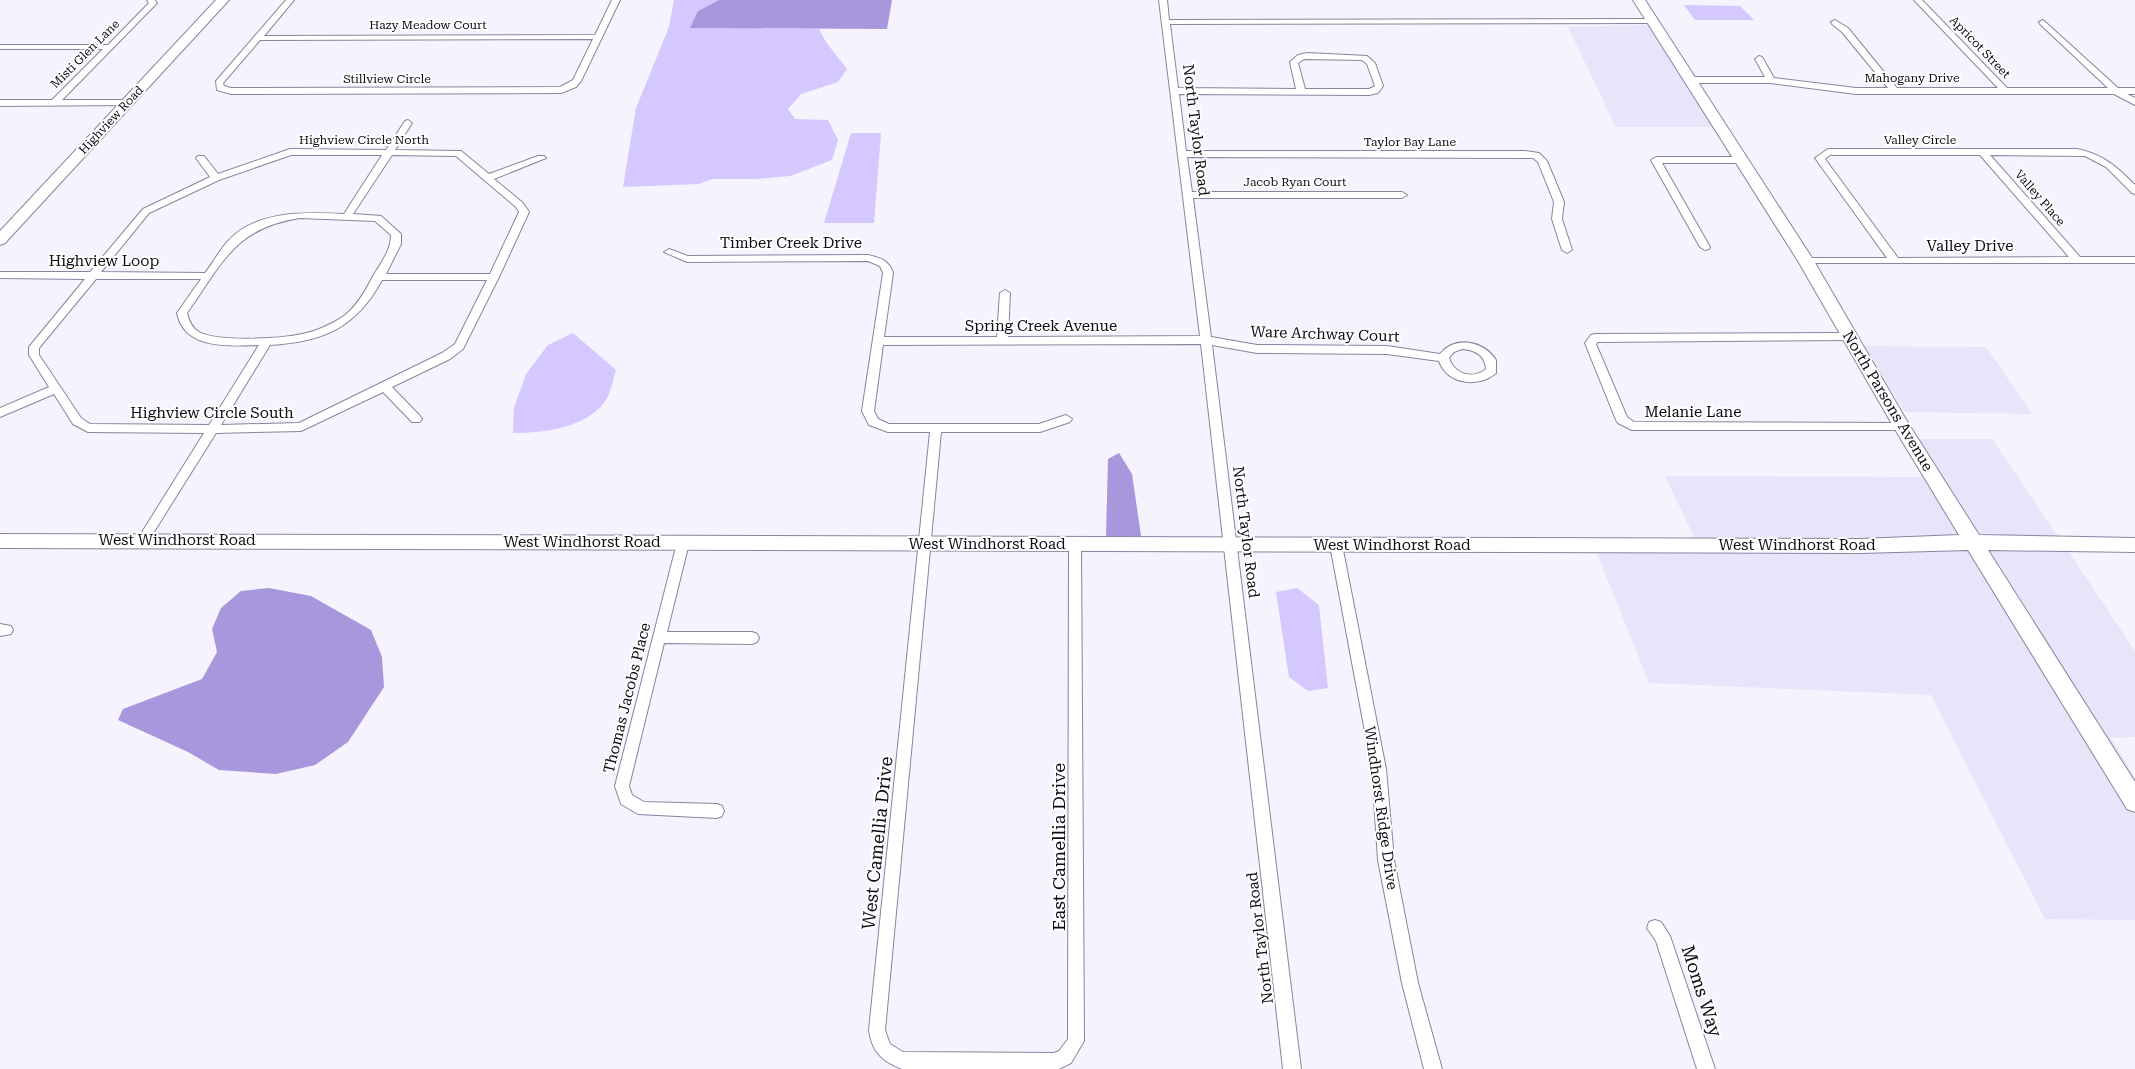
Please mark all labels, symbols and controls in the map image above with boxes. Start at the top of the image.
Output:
street label: Apricot Street [1947,13,2014,81]
street label: Misti Glen Lane [48,17,122,91]
street label: Hazy Meadow Court [369,18,487,32]
street label: North Taylor Road [1179,63,1213,197]
street label: Mahogany Drive [1864,71,1960,85]
street label: Stillview Circle [343,72,431,86]
street label: Highview Road [76,83,146,157]
street label: Highview Circle North [299,133,429,147]
street label: Valley Circle [1884,133,1957,147]
street label: Taylor Bay Lane [1364,135,1457,149]
street label: Valley Place [2012,167,2068,229]
street label: Jacob Ryan Court [1243,175,1347,189]
street label: Timber Creek Drive [720,234,862,252]
street label: Valley Drive [1927,237,2013,255]
street label: Highview Loop [49,252,160,270]
street label: Spring Creek Avenue [965,317,1117,335]
street label: Ware Archway Court [1250,322,1400,346]
street label: North Parsons Avenue [1839,327,1937,475]
street label: Melanie Lane [1645,403,1741,421]
street label: Highview Circle South [130,404,294,422]
street label: North Taylor Road [1229,465,1263,599]
street label: West Windhorst Road [98,531,256,549]
street label: West Windhorst Road [503,533,661,551]
street label: West Windhorst Road [908,535,1066,553]
street label: West Windhorst Road [1313,536,1471,554]
street label: West Windhorst Road [1718,536,1876,554]
street label: Thomas Jacobs Place [600,621,654,775]
street label: Windhorst Ridge Drive [1361,725,1401,891]
street label: West Camellia Drive [857,755,897,931]
street label: East Camellia Drive [1048,763,1069,931]
street label: North Taylor Road [1243,871,1277,1005]
street label: Moms Way [1677,943,1727,1040]

